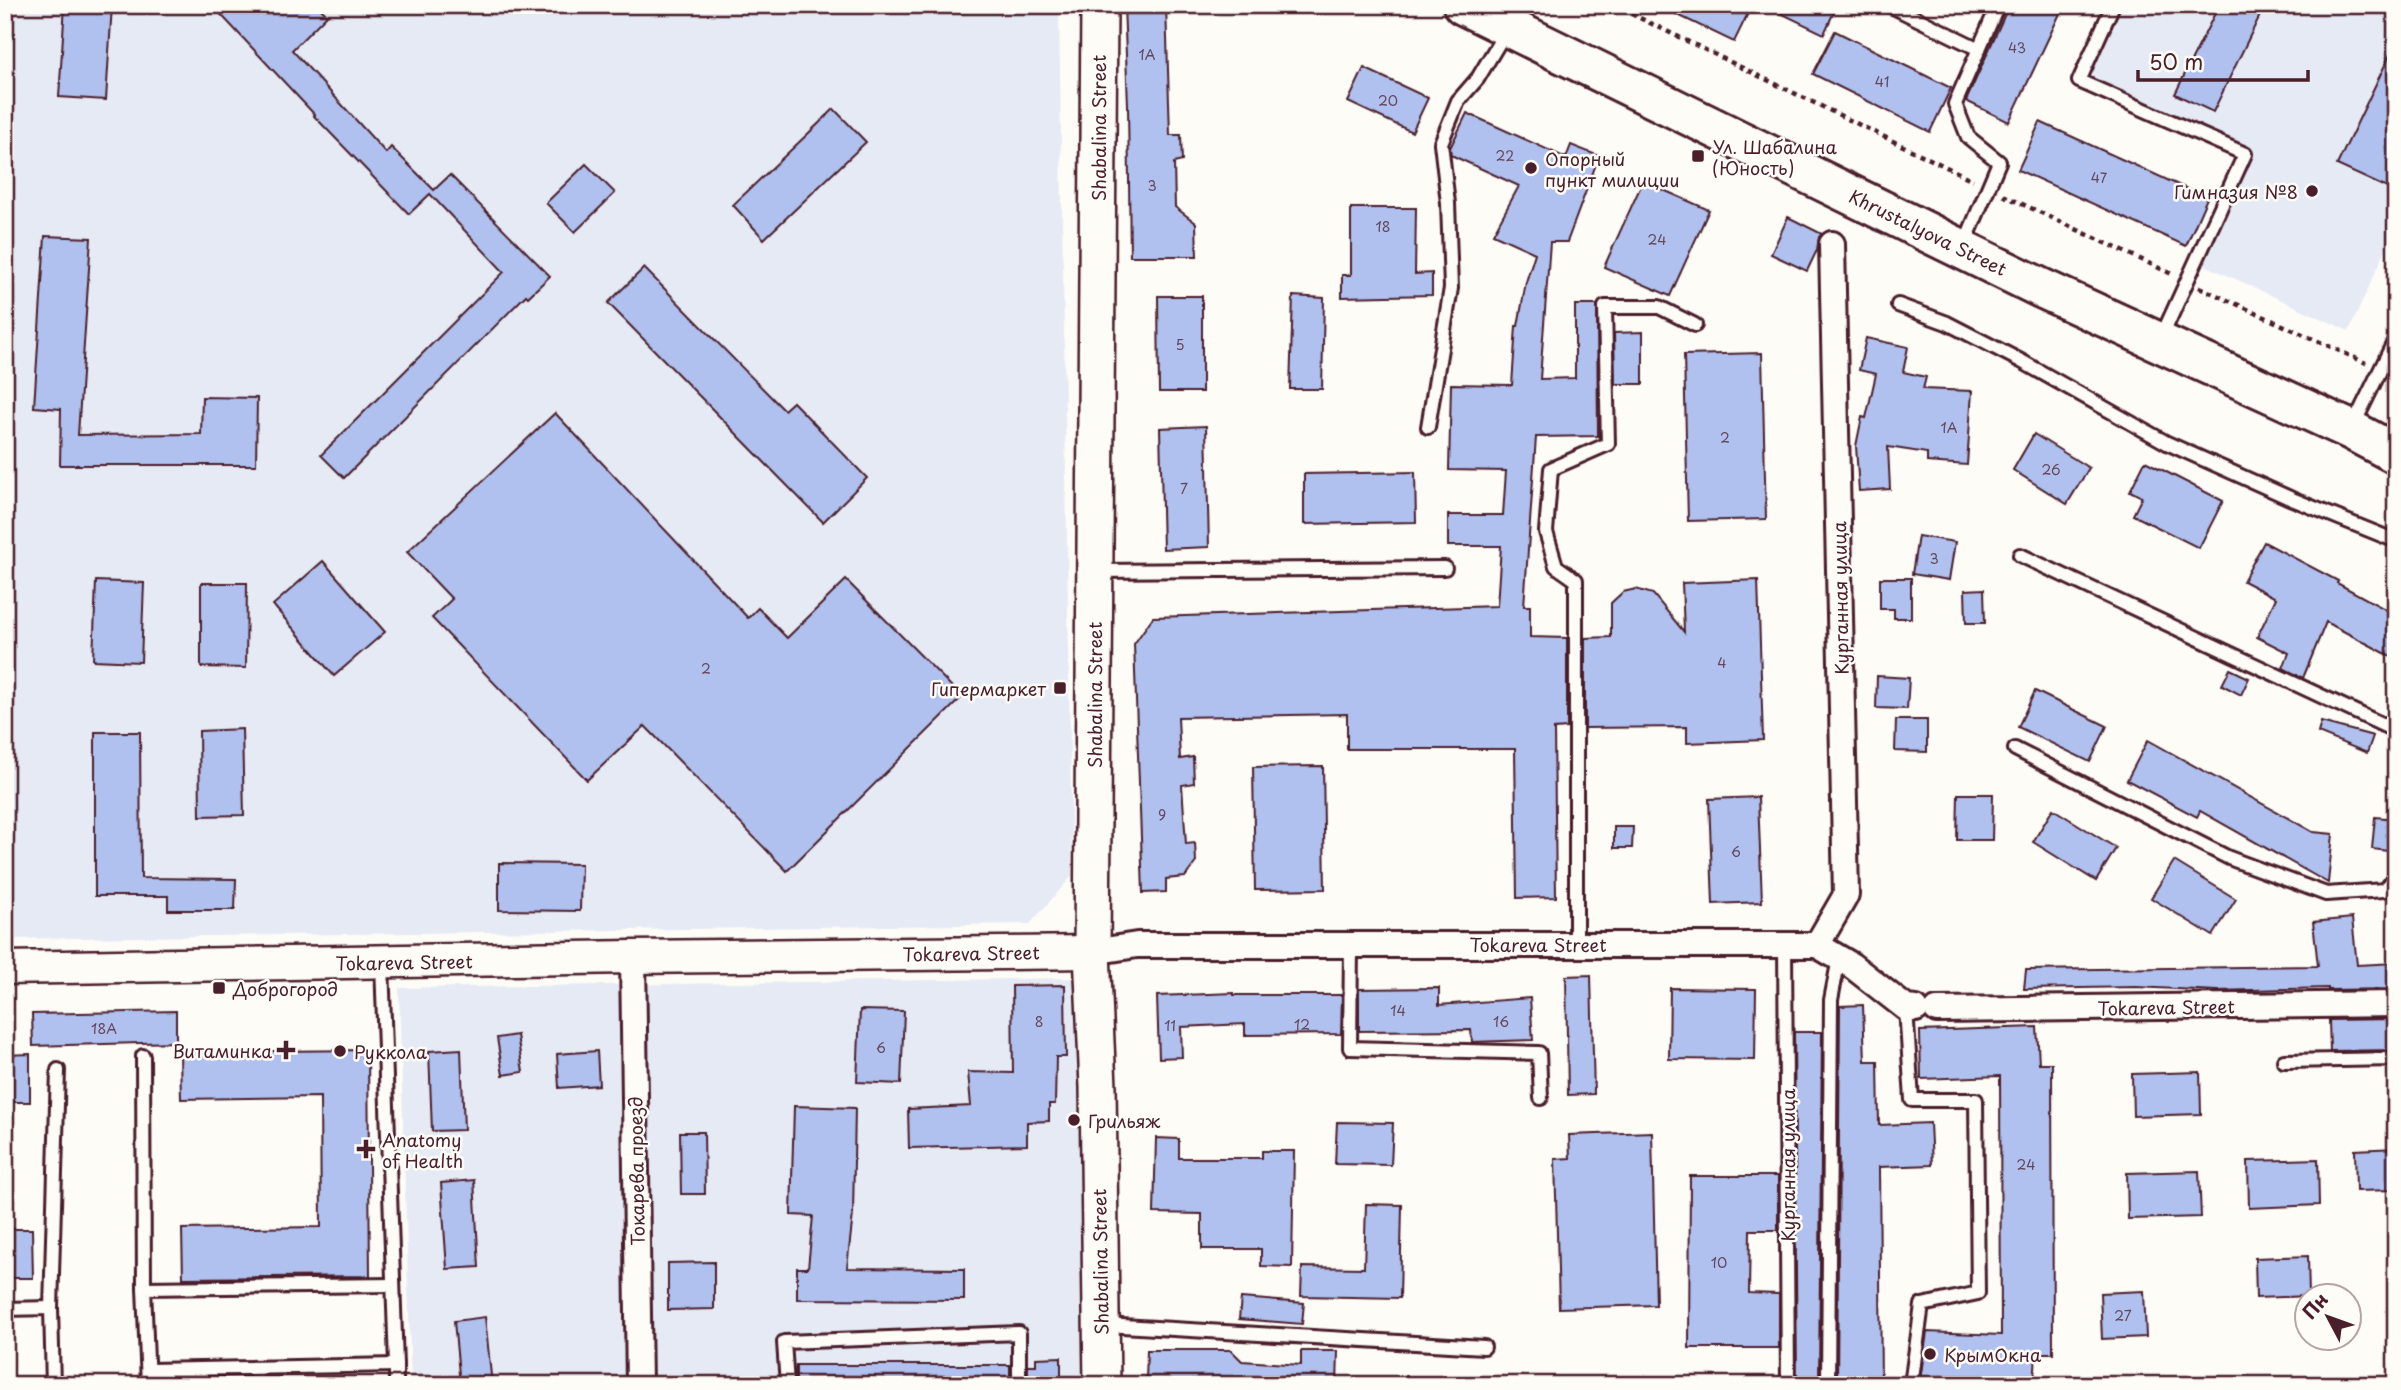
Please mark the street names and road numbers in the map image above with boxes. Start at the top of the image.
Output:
street label: Shabalina Street [1085,55,1112,201]
street label: Khrustalyova Street [1845,182,2011,282]
street label: Курганная улица [1825,521,1855,675]
street label: Shabalina Street [1081,622,1108,768]
street label: Tokareva Street [1469,931,1607,958]
street label: Tokareva Street [902,938,1040,968]
street label: Tokareva Street [335,947,473,977]
street label: Tokareva Street [2097,992,2235,1022]
street label: Курганная улица [1774,1088,1801,1242]
street label: Токарева проезд [621,1096,651,1246]
street label: Shabalina Street [1085,1189,1115,1335]

